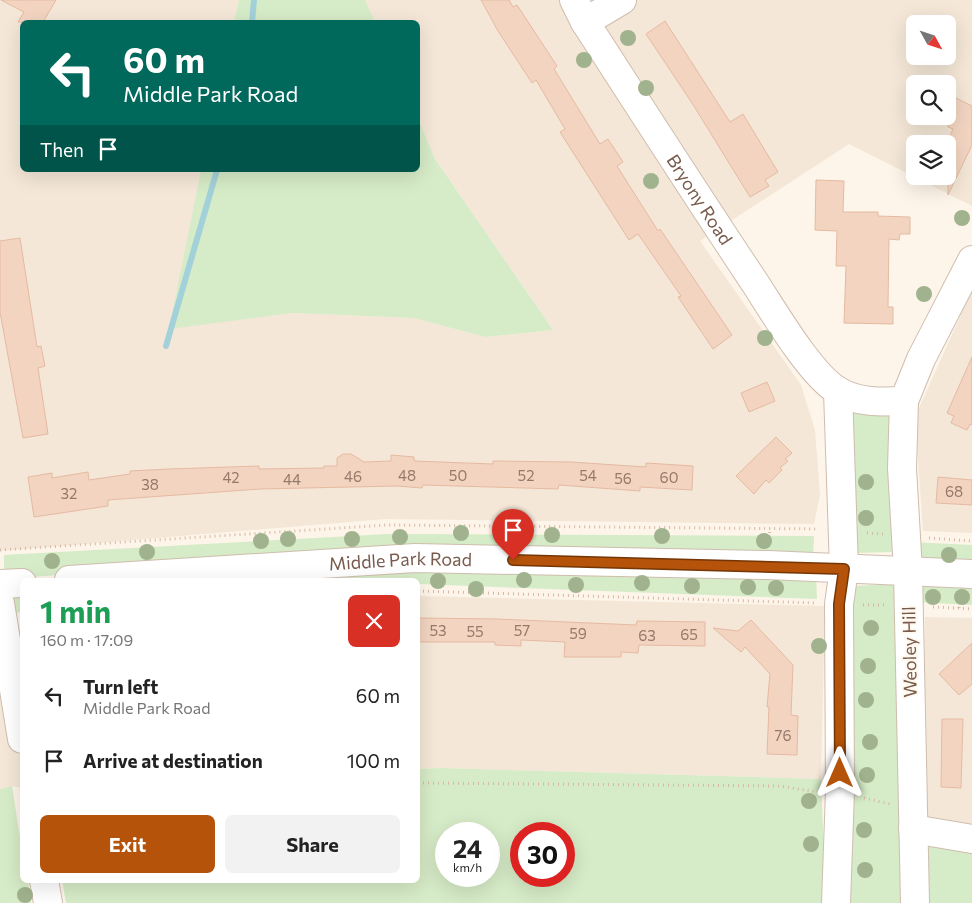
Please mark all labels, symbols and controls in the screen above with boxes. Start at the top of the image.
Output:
north arrow [906,15,956,65]
map controls [906,15,956,185]
text: 60 m [123,37,205,80]
icon: left [40,40,105,105]
button: search [906,75,956,125]
text: Middle Park Road [123,80,298,107]
icon: arrive [94,135,122,163]
button: layers [906,135,956,185]
text: Then [40,138,84,161]
street label: Bryony Road [662,150,737,249]
house number: 48 [398,466,416,484]
house number: 50 [449,466,467,484]
house number: 52 [518,466,534,484]
house number: 54 [579,466,597,484]
house number: 46 [344,467,362,485]
house number: 42 [222,468,240,486]
house number: 60 [660,468,678,486]
house number: 56 [614,469,632,487]
house number: 44 [283,470,301,488]
house number: 38 [141,475,159,493]
house number: 68 [945,482,963,500]
house number: 32 [61,484,77,502]
pin [492,509,534,560]
icon: arrive [499,516,527,544]
street label: Middle Park Road [328,547,472,574]
text: 1 min [40,592,111,629]
button: close [348,595,400,647]
street label: Weoley Hill [897,606,921,698]
house number: 53 [429,621,447,639]
house number: 57 [514,621,530,639]
house number: 55 [466,622,484,640]
house number: 59 [569,624,587,642]
house number: 65 [680,625,698,643]
house number: 63 [638,626,656,644]
text: 160 m · 17:09 [40,630,133,649]
text: Turn left [83,675,158,698]
icon: left [40,682,68,710]
text: 60 m [356,684,400,707]
text: Middle Park Road [83,698,210,717]
house number: 76 [775,726,791,744]
position arrow [813,746,865,798]
icon: arrive [40,747,68,775]
text: Arrive at destination [83,749,263,772]
text: 100 m [347,749,400,772]
button: Exit [40,815,215,873]
button: Share [225,815,400,873]
speed limit sign: 30 [510,822,575,887]
text: 24 [453,833,482,863]
text: km/h [453,860,482,874]

